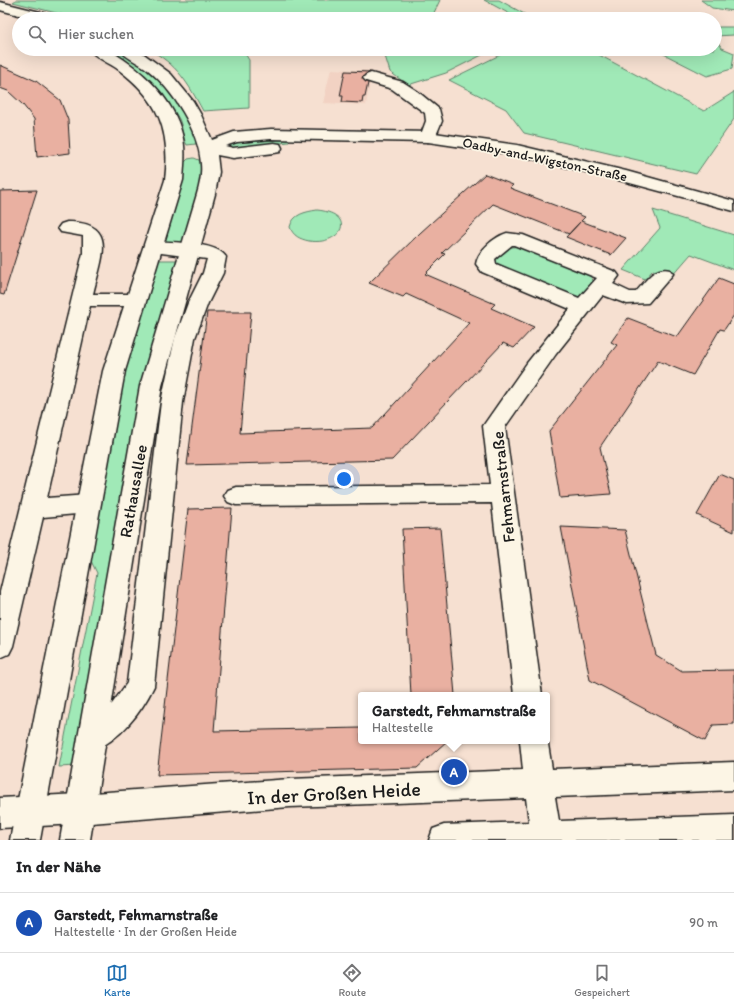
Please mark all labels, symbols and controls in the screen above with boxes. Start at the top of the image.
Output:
search box [12,12,722,56]
icon: search [26,23,48,45]
text: Hier suchen [58,25,134,43]
street label: Oadby-and-Wigston-Straße [461,134,629,185]
street label: Fehmarnstraße [487,430,519,544]
street label: Rathausallee [115,443,151,539]
your location [334,469,354,489]
popup [358,692,550,744]
text: Garstedt, Fehmarnstraße [372,702,536,720]
text: Haltestelle [372,720,433,735]
pin: A [441,757,467,787]
street label: In der Großen Heide [247,776,421,810]
text: In der Nähe [16,856,101,876]
text: Garstedt, Fehmarnstraße [54,906,218,924]
text: A [25,915,33,930]
text: 90 m [689,915,718,930]
text: Haltestelle · In der Großen Heide [54,924,237,939]
tab: Karte [104,962,130,999]
tab: Route [339,962,366,999]
tab: Gespeichert [574,962,630,999]

